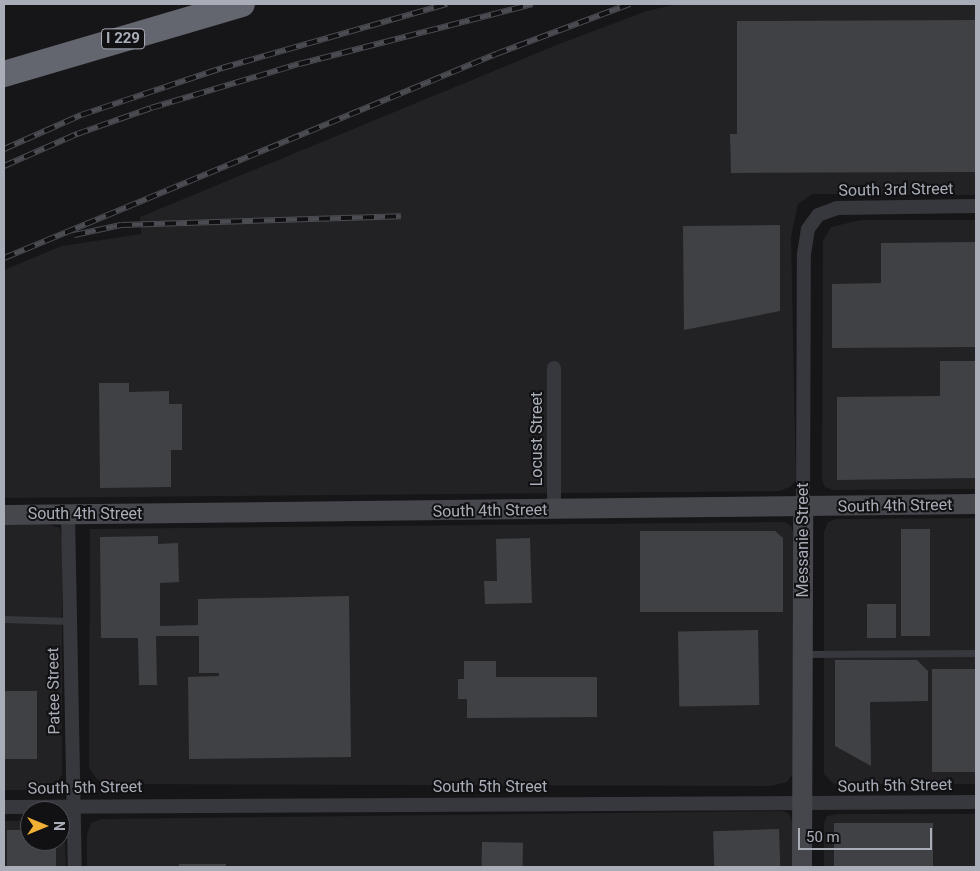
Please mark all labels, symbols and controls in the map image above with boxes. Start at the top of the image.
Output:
road number: I 229 [100,26,146,52]
street label: South 3rd Street [838,179,954,201]
street label: Locust Street [527,392,547,486]
street label: Messanie Street [793,482,813,598]
street label: South 4th Street [838,495,952,517]
street label: South 4th Street [433,500,547,522]
street label: South 4th Street [28,504,142,524]
street label: Patee Street [44,647,64,735]
street label: South 5th Street [838,775,952,797]
street label: South 5th Street [28,777,142,799]
street label: South 5th Street [433,777,547,797]
north arrow [20,801,70,851]
scale bar [800,818,934,850]
text: N [51,821,67,831]
text: 50 m [806,828,840,846]

